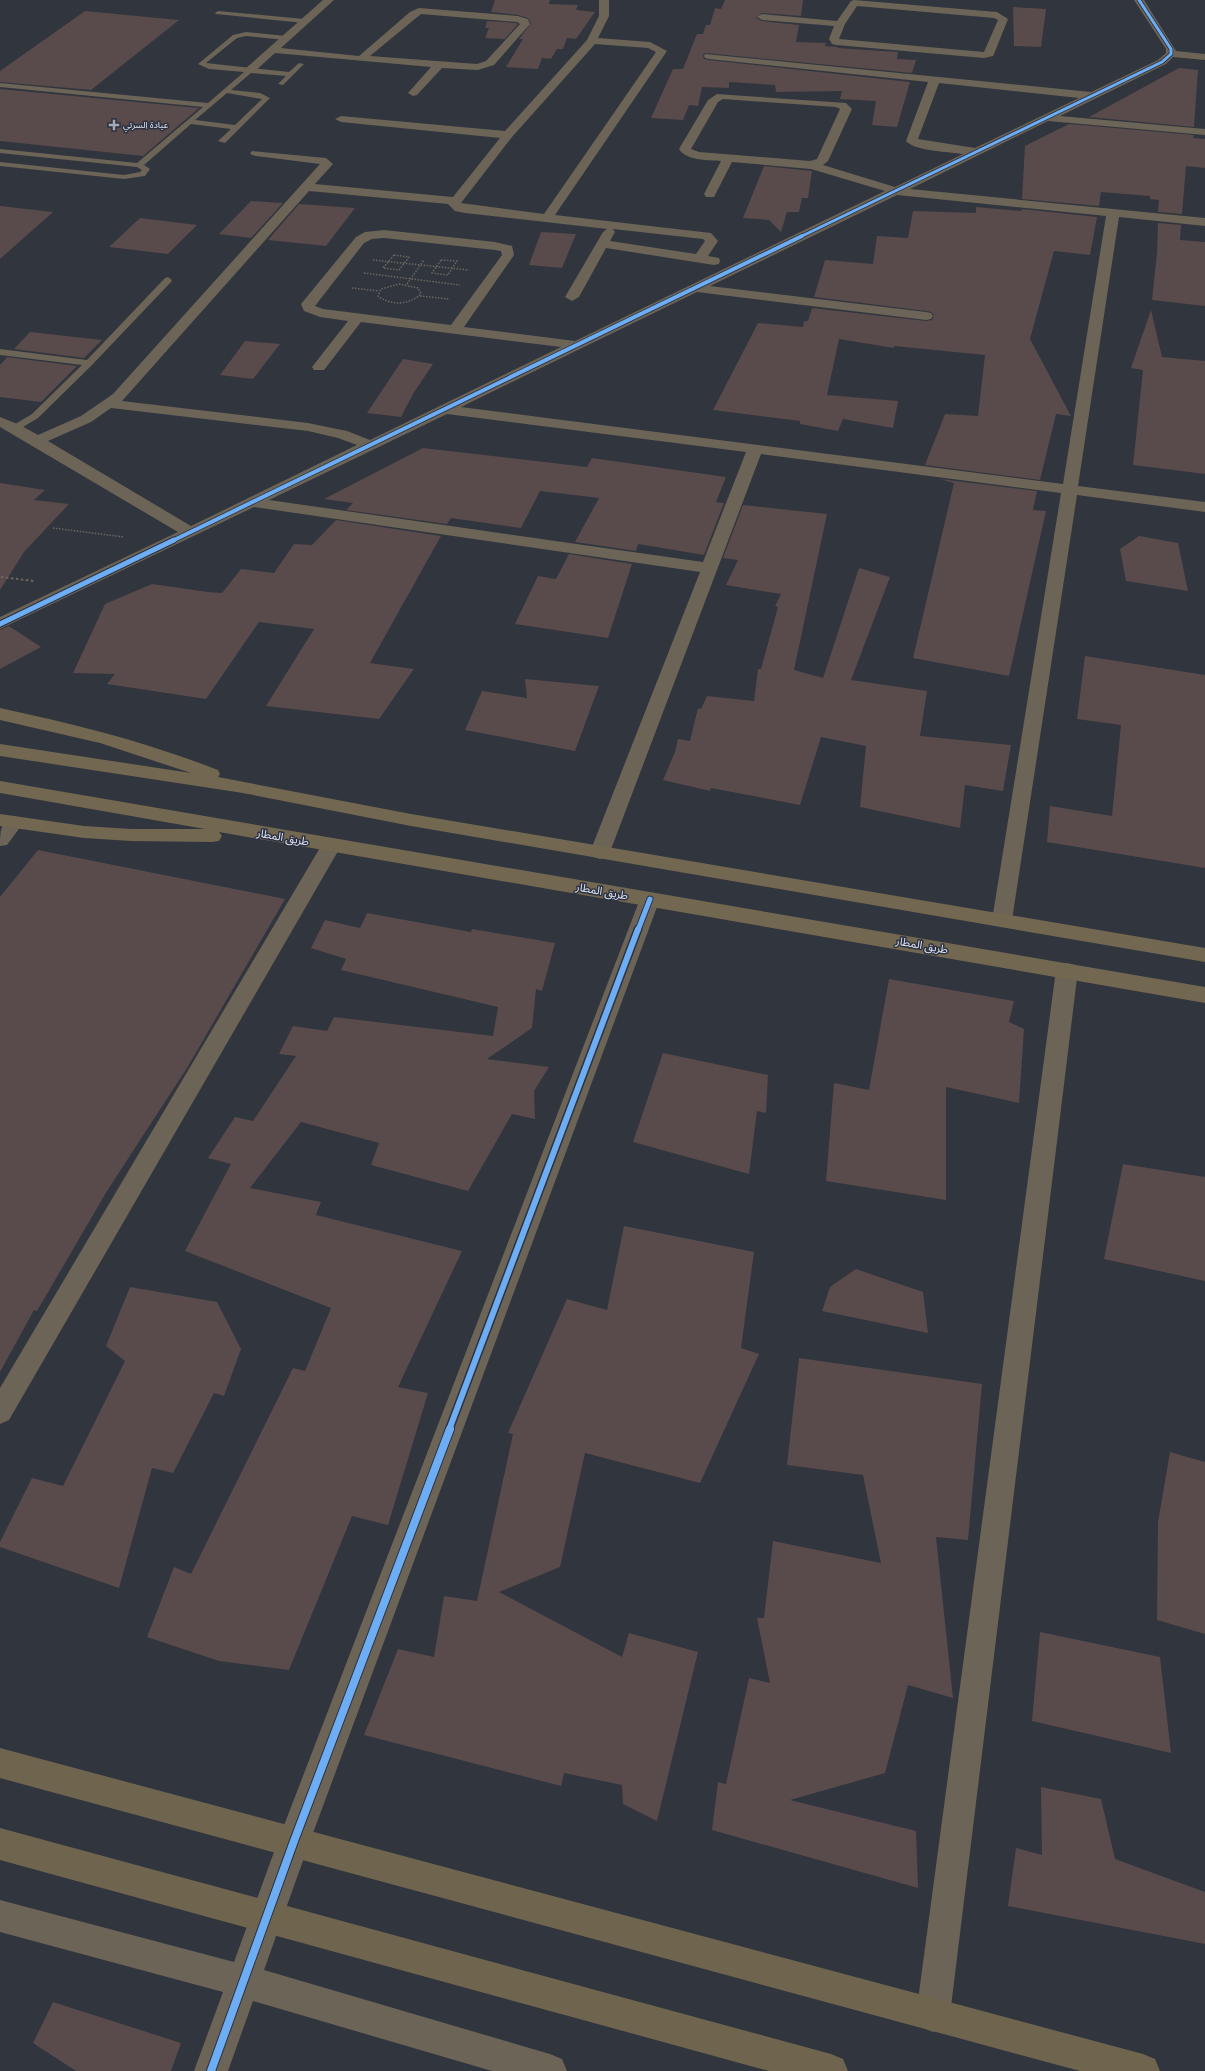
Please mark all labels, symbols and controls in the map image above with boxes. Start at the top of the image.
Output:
marker: عيادة السرتي [108,119,120,131]
place label: عيادة السرتي [123,120,169,132]
street label: طريق المطار [255,826,310,849]
street label: طريق المطار [574,880,629,903]
street label: طريق المطار [894,934,949,957]

